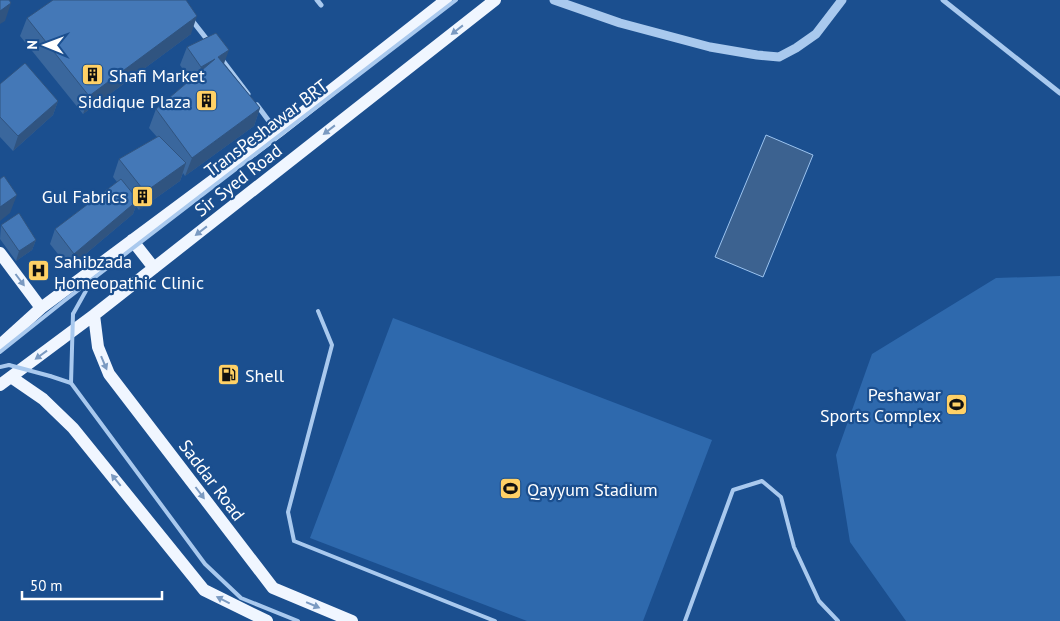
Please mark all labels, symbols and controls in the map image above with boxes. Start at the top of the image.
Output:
north arrow [20,20,70,70]
one-way arrow [451,25,464,36]
text: N [23,40,41,50]
building icon: Shafi Market [81,63,105,87]
place label: Shafi Market [109,64,205,87]
street label: TransPeshawar BRT [200,74,332,182]
building icon: Siddique Plaza [195,89,219,113]
place label: Siddique Plaza [78,90,191,113]
one-way arrow [323,125,336,136]
street label: Sir Syed Road [190,139,286,221]
building icon: Gul Fabrics [131,184,155,208]
place label: Gul Fabrics [42,185,127,208]
one-way arrow [195,225,208,236]
place label: Sahibzada Homeopathic Clinic [54,250,204,294]
hospital icon: Sahibzada Homeopathic Clinic [26,259,50,283]
one-way arrow [15,273,26,286]
one-way arrow [34,350,48,360]
one-way arrow [101,356,109,370]
fuel station icon: Shell [217,363,241,387]
place label: Shell [245,364,285,387]
place label: Peshawar Sports Complex [820,383,941,427]
sports icon: Peshawar Sports Complex [945,392,969,416]
street label: Saddar Road [174,435,250,525]
one-way arrow [110,474,121,487]
sports icon: Qayyum Stadium [499,477,523,501]
place label: Qayyum Stadium [527,478,658,501]
one-way arrow [195,486,206,499]
scale bar [22,568,162,600]
text: 50 m [30,576,63,595]
one-way arrow [216,596,231,604]
one-way arrow [306,601,320,609]

